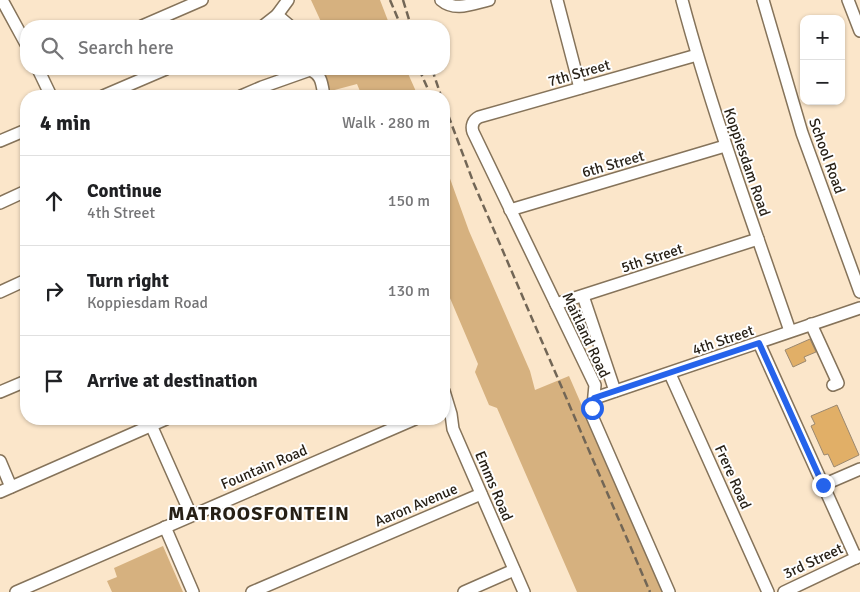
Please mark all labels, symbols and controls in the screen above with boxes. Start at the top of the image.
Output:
map controls [800,15,845,105]
button: + [800,15,845,60]
search box [20,20,450,75]
icon: search [38,34,66,62]
text: Search here [78,36,174,60]
street label: 7th Street [546,56,612,90]
button: − [800,60,845,105]
street label: Koppiesdam Road [720,105,774,219]
text: 4 min [40,110,91,136]
text: Walk · 280 m [342,113,430,133]
street label: School Road [805,116,849,196]
street label: 6th Street [580,147,646,181]
text: Continue [87,179,162,203]
icon: ahead [40,187,68,215]
text: 150 m [388,191,430,211]
text: 4th Street [87,203,155,223]
street label: 5th Street [619,240,685,276]
text: Turn right [87,269,169,293]
icon: right [40,277,68,305]
text: 130 m [388,281,430,301]
street label: Maitland Road [558,289,614,381]
text: Koppiesdam Road [87,293,208,313]
street label: 4th Street [690,321,756,359]
icon: arrive [40,367,68,395]
text: Arrive at destination [87,369,258,393]
route start [581,397,604,420]
street label: Fountain Road [218,441,310,493]
street label: Frere Road [711,442,755,512]
street label: Emms Road [471,448,517,524]
route end [812,474,835,497]
street label: Aaron Avenue [372,479,460,531]
district label: MATROOSFONTEIN [168,501,350,526]
street label: 3rd Street [780,539,846,583]

